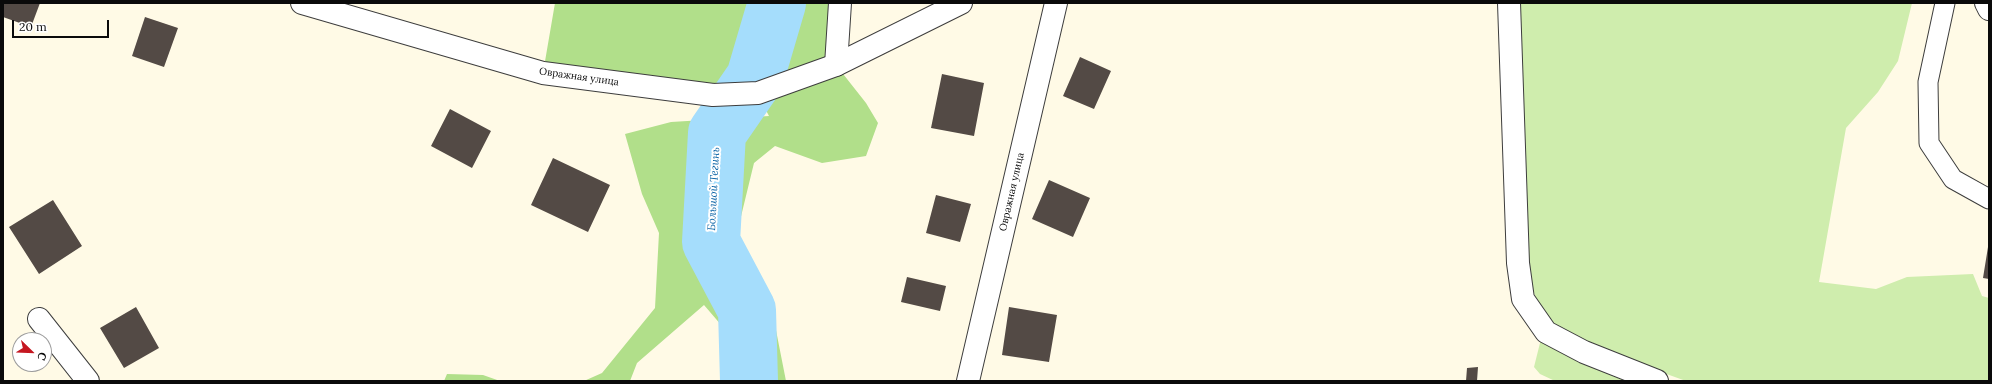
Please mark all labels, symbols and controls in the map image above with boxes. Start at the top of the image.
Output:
scale bar [14,12,111,38]
text: 20 m [19,19,47,34]
street label: Овражная улица [538,65,620,89]
water label: Большой Тегинь [705,147,723,231]
street label: Овражная улица [997,152,1027,232]
north arrow [12,332,52,372]
text: С [34,350,50,363]

